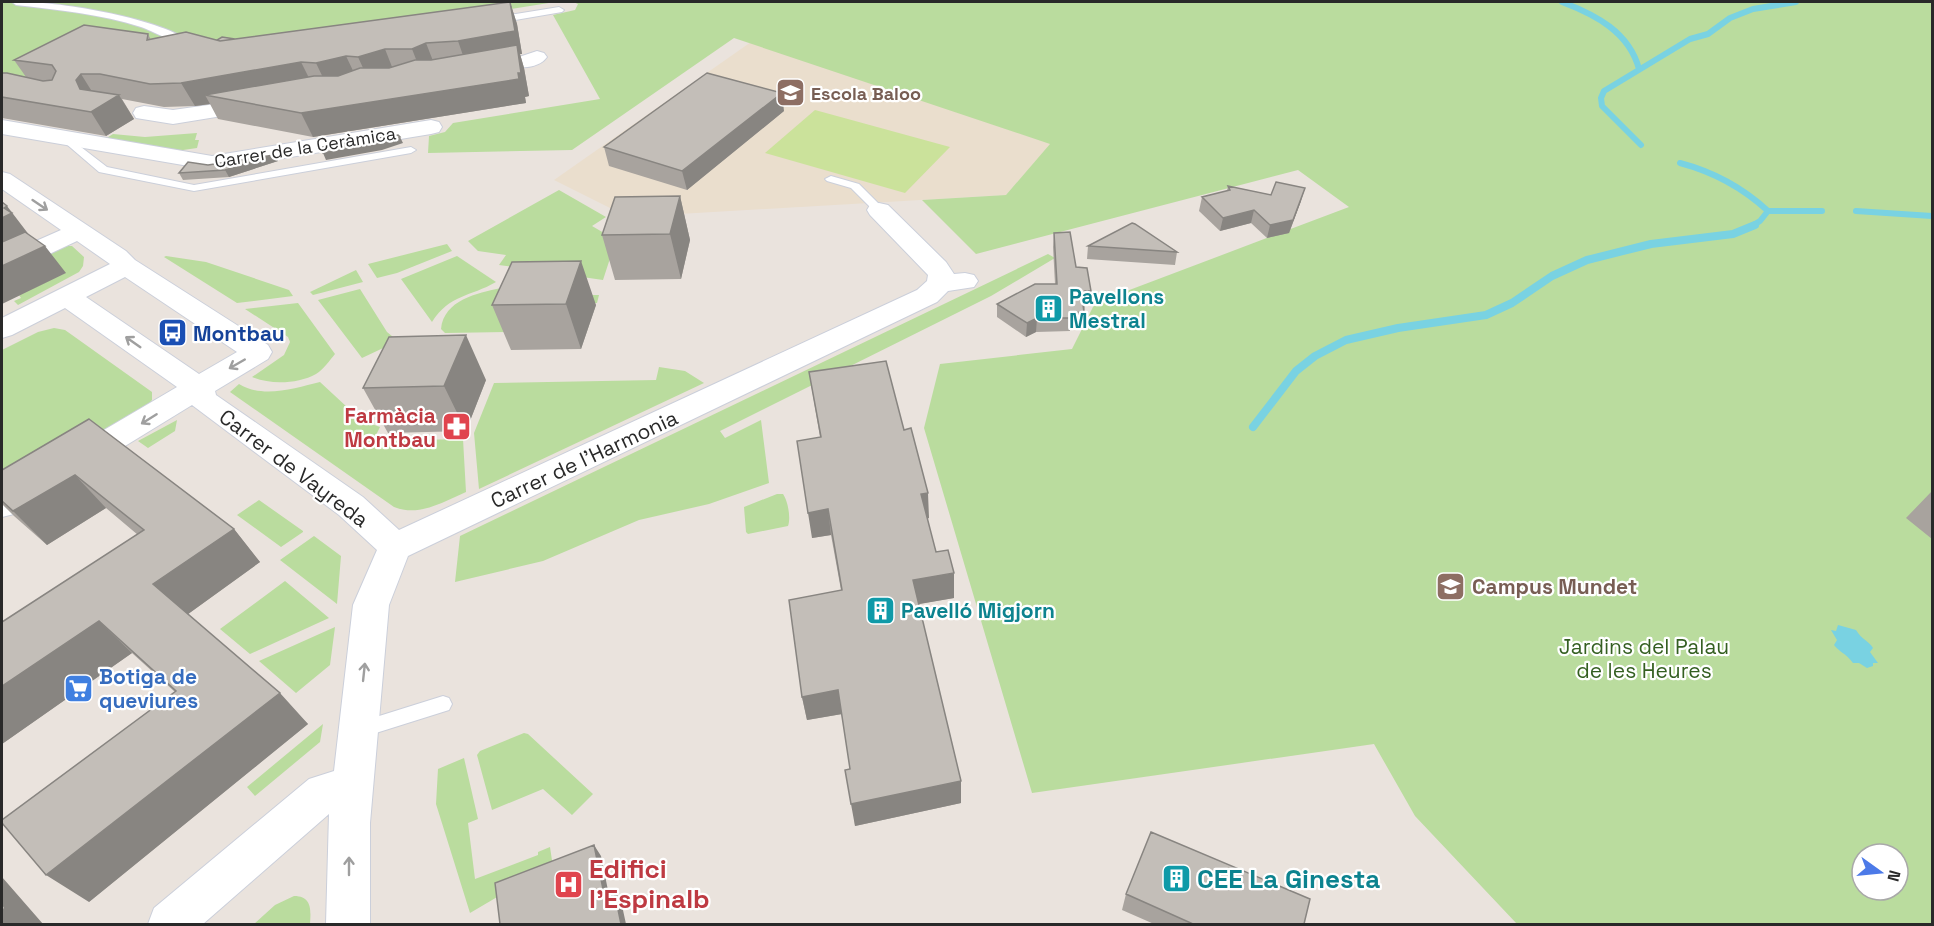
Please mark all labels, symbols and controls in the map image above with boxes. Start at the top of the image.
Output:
school or university icon: Escola Baloo [774,77,806,109]
place label: Escola Baloo [811,82,921,105]
street label: Carrer de la Ceràmica [213,121,397,173]
one-way arrow [31,199,48,211]
place label: Pavellons Mestral [1069,283,1164,334]
building icon: Pavellons Mestral [1032,292,1064,324]
bus stop icon: Montbau [156,317,188,349]
place label: Montbau [193,320,285,347]
one-way arrow [125,336,141,348]
one-way arrow [229,359,246,371]
place label: Farmàcia Montbau [344,402,436,453]
street label: Carrer de Vayreda [214,403,374,533]
street label: Carrer de l'Harmonia [486,404,682,514]
pharmacy icon: Farmàcia Montbau [441,411,473,443]
one-way arrow [140,413,157,426]
school or university icon: Campus Mundet [1435,570,1467,602]
place label: Campus Mundet [1472,573,1637,600]
building icon: Pavelló Migjorn [864,594,896,626]
place label: Pavelló Migjorn [901,597,1055,624]
park label: Jardins del Palau de les Heures [1559,633,1729,684]
one-way arrow [359,662,370,682]
place label: Botiga de queviures [99,663,198,714]
supermarket icon: Botiga de queviures [62,672,94,704]
north arrow [1850,842,1910,902]
place label: Edifici l'Espinalb [589,852,710,916]
one-way arrow [343,857,355,877]
place label: CEE La Ginesta [1197,862,1380,896]
building icon: CEE La Ginesta [1160,863,1192,895]
hospital icon: Edifici l'Espinalb [552,868,584,900]
text: N [1882,868,1906,884]

